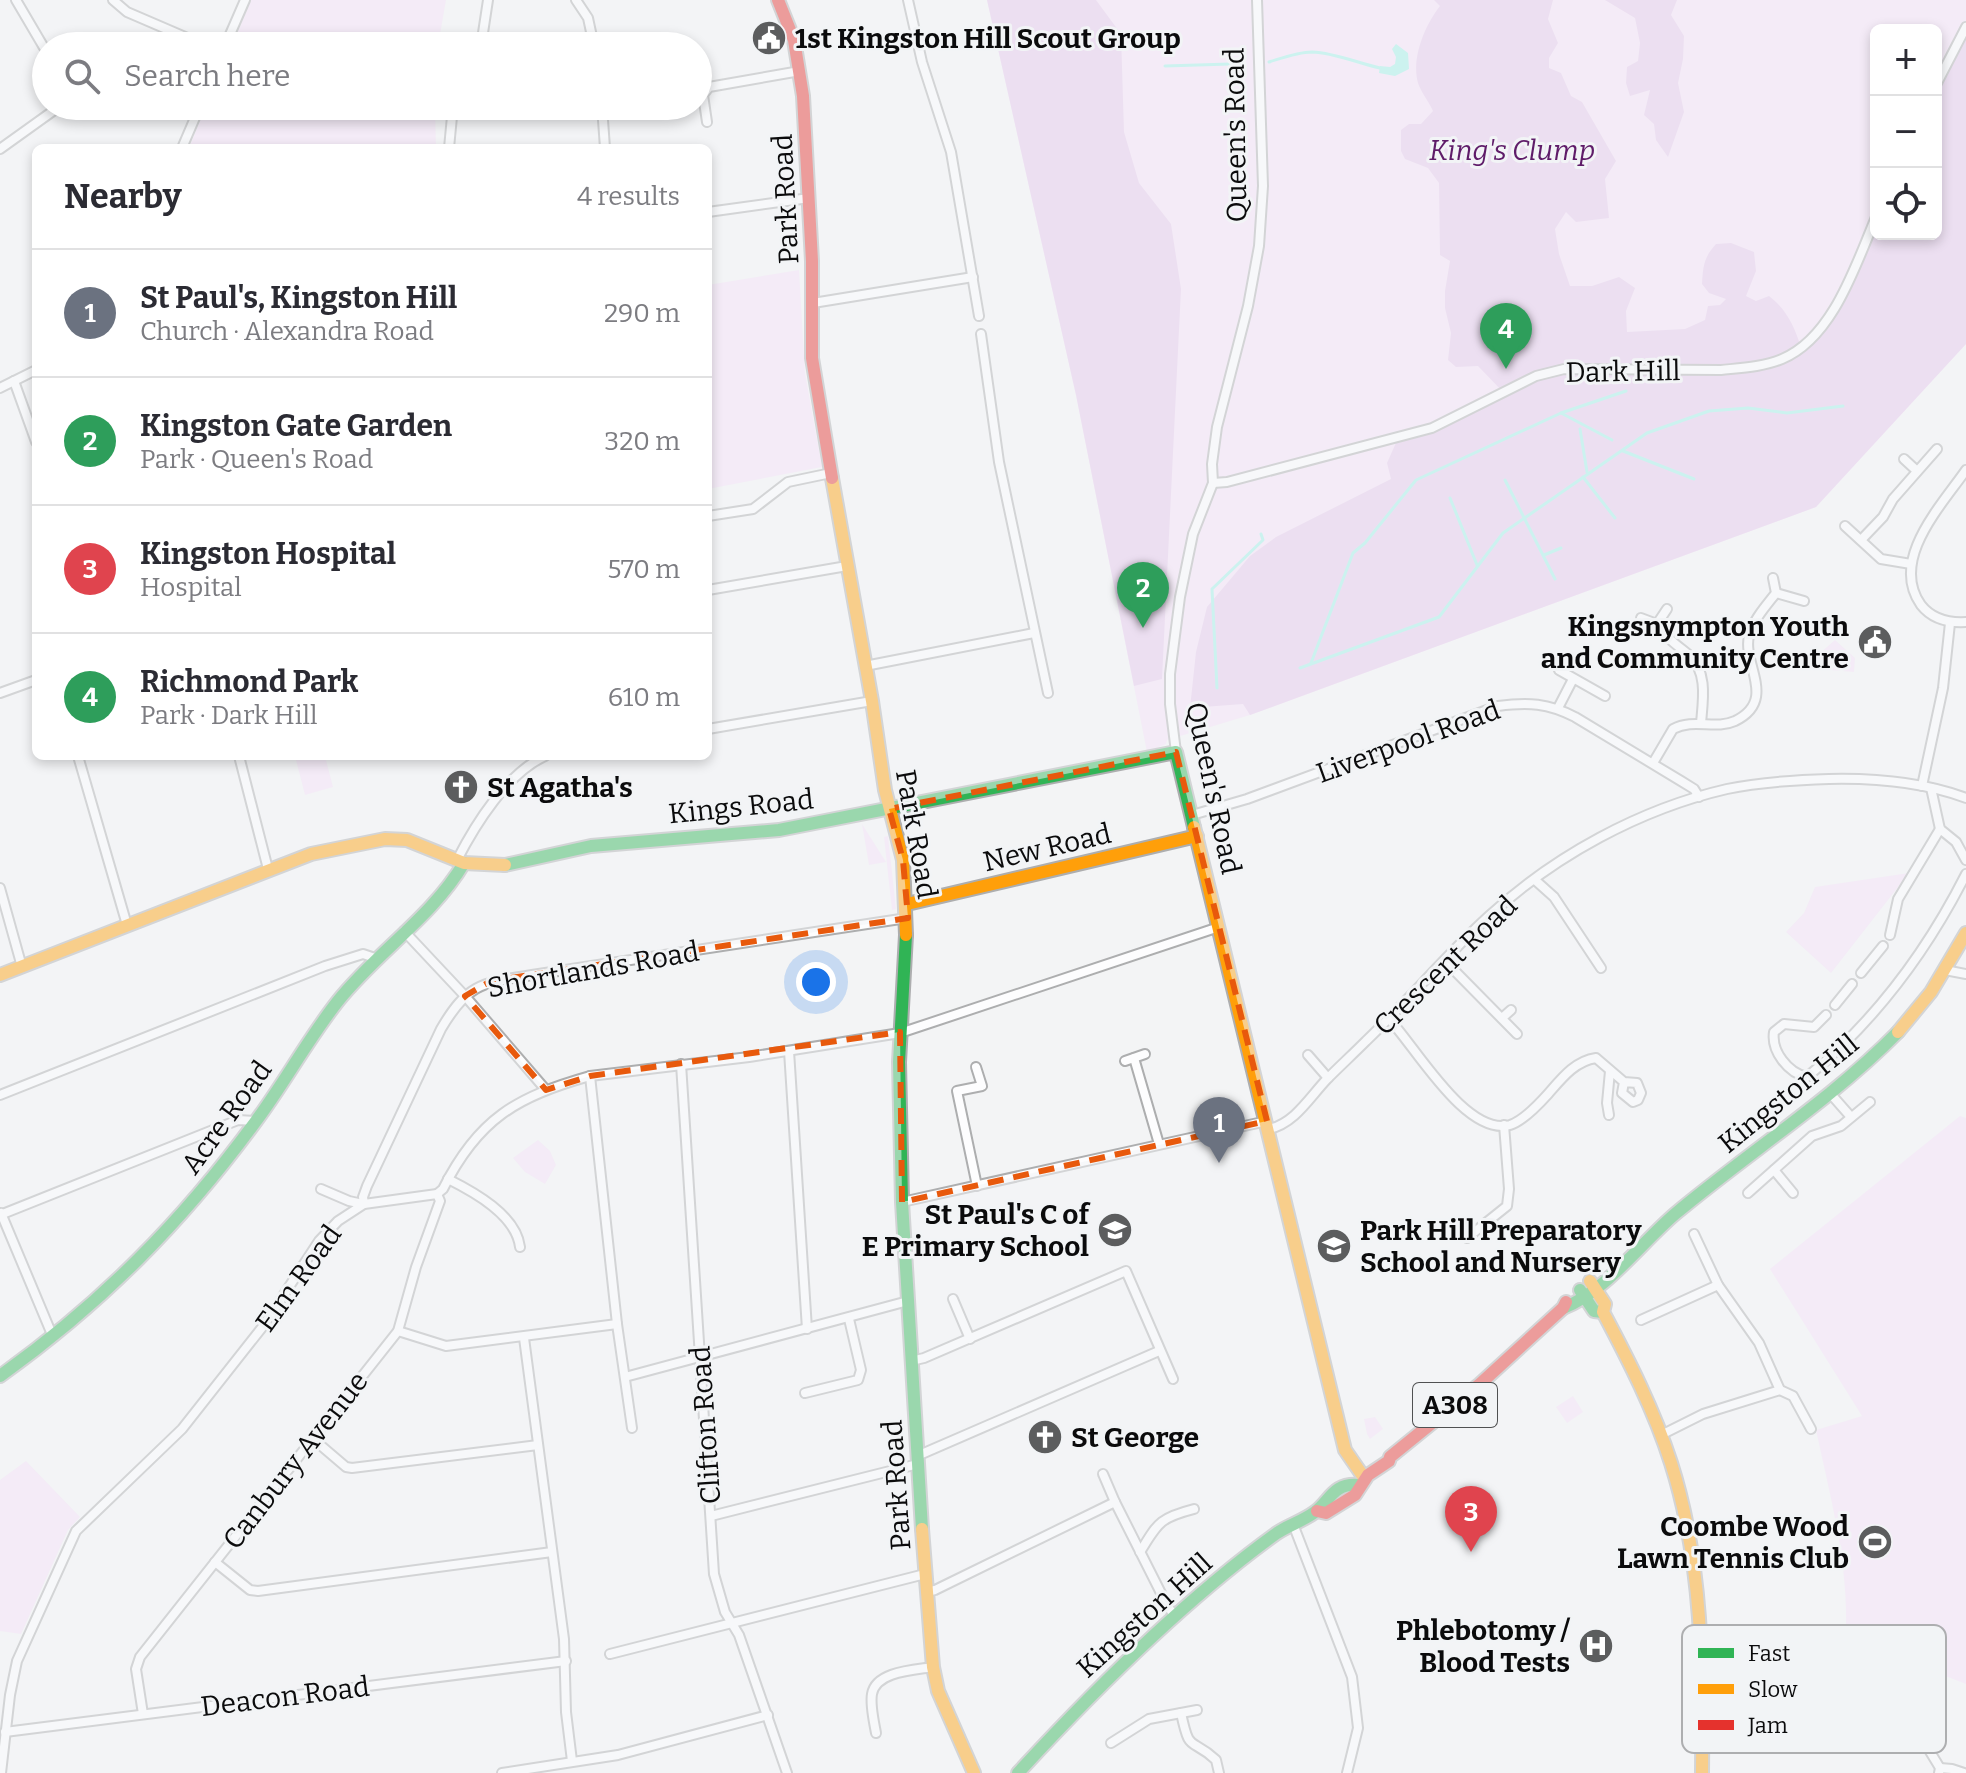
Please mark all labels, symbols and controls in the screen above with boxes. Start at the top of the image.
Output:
public building icon: 1st Kingston Hill Scout Group [750,19,788,57]
place label: 1st Kingston Hill Scout Group [795,22,1181,55]
map controls [1870,24,1942,240]
button: + [1870,24,1942,96]
search box [32,32,712,120]
street label: Queen's Road [1217,47,1254,223]
icon: search [60,54,104,98]
text: Search here [124,58,291,94]
button: − [1870,96,1942,168]
street label: Park Road [766,133,805,265]
park label: King's Clump [1429,134,1595,167]
button: locate [1870,168,1942,240]
text: Nearby [64,176,182,217]
text: 4 results [577,181,680,212]
text: St Paul's, Kingston Hill [140,280,457,316]
text: 1 [84,298,96,329]
text: 290 m [604,298,680,329]
pin: 4 [1480,303,1532,369]
text: Church · Alexandra Road [140,316,434,347]
street label: Dark Hill [1565,354,1681,389]
text: Kingston Gate Garden [140,408,452,444]
text: 2 [83,426,97,457]
text: 320 m [604,426,680,457]
text: Park · Queen's Road [140,444,373,475]
text: Kingston Hospital [140,536,396,572]
text: 3 [83,554,97,585]
text: 570 m [607,554,680,585]
pin: 2 [1117,562,1169,628]
text: Hospital [140,572,242,603]
place label: Kingsnympton Youth and Community Centre [1541,610,1849,675]
public building icon: Kingsnympton Youth and Community Centre [1856,623,1894,661]
text: Richmond Park [140,664,358,700]
text: 4 [82,682,98,713]
text: 610 m [608,682,680,713]
street label: Liverpool Road [1312,693,1504,790]
street label: Queen's Road [1179,699,1248,877]
text: Park · Dark Hill [140,700,317,731]
street label: Park Road [889,767,944,901]
church icon: St Agatha's [442,768,480,806]
place label: St Agatha's [487,771,633,804]
street label: Kings Road [667,782,815,831]
street label: New Road [980,817,1114,878]
street label: Crescent Road [1367,889,1524,1042]
street label: Shortlands Road [484,935,702,1004]
your location [796,962,836,1002]
street label: Kingston Hill [1712,1027,1865,1160]
street label: Acre Road [174,1054,278,1180]
pin: 1 [1193,1097,1245,1163]
place label: St Paul's C of E Primary School [862,1198,1092,1263]
school or university icon: St Paul's C of E Primary School [1096,1211,1134,1249]
place label: Park Hill Preparatory School and Nursery [1360,1214,1642,1279]
street label: Elm Road [249,1219,348,1338]
school or university icon: Park Hill Preparatory School and Nursery [1315,1227,1353,1265]
street label: Clifton Road [684,1345,727,1505]
street label: Canbury Avenue [216,1365,375,1555]
road number: A308 [1413,1383,1497,1427]
church icon: St George [1026,1418,1064,1456]
street label: Park Road [875,1419,918,1551]
place label: St George [1071,1421,1199,1454]
pin: 3 [1445,1486,1497,1552]
place label: Coombe Wood Lawn Tennis Club [1617,1510,1849,1575]
sports icon: Coombe Wood Lawn Tennis Club [1856,1523,1894,1561]
street label: Kingston Hill [1070,1546,1219,1685]
place label: Phlebotomy / Blood Tests [1396,1614,1571,1679]
legend [1682,1625,1946,1753]
hospital icon: Phlebotomy / Blood Tests [1577,1627,1615,1665]
text: Fast [1748,1640,1790,1667]
street label: Deacon Road [199,1670,371,1723]
text: Slow [1748,1676,1798,1703]
text: Jam [1747,1712,1788,1739]

